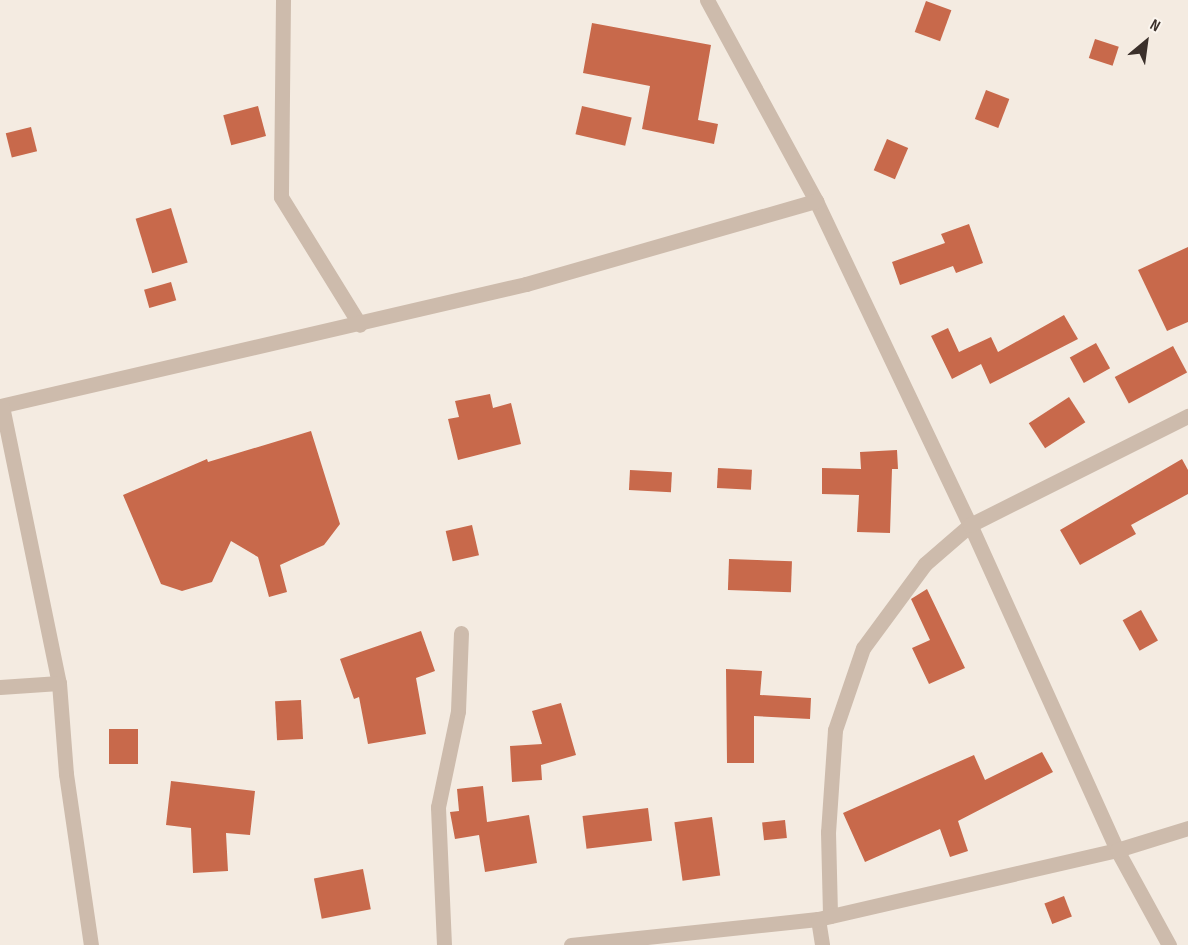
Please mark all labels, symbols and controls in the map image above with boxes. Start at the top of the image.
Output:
north arrow [1116,12,1176,72]
text: N [1147,15,1163,36]

